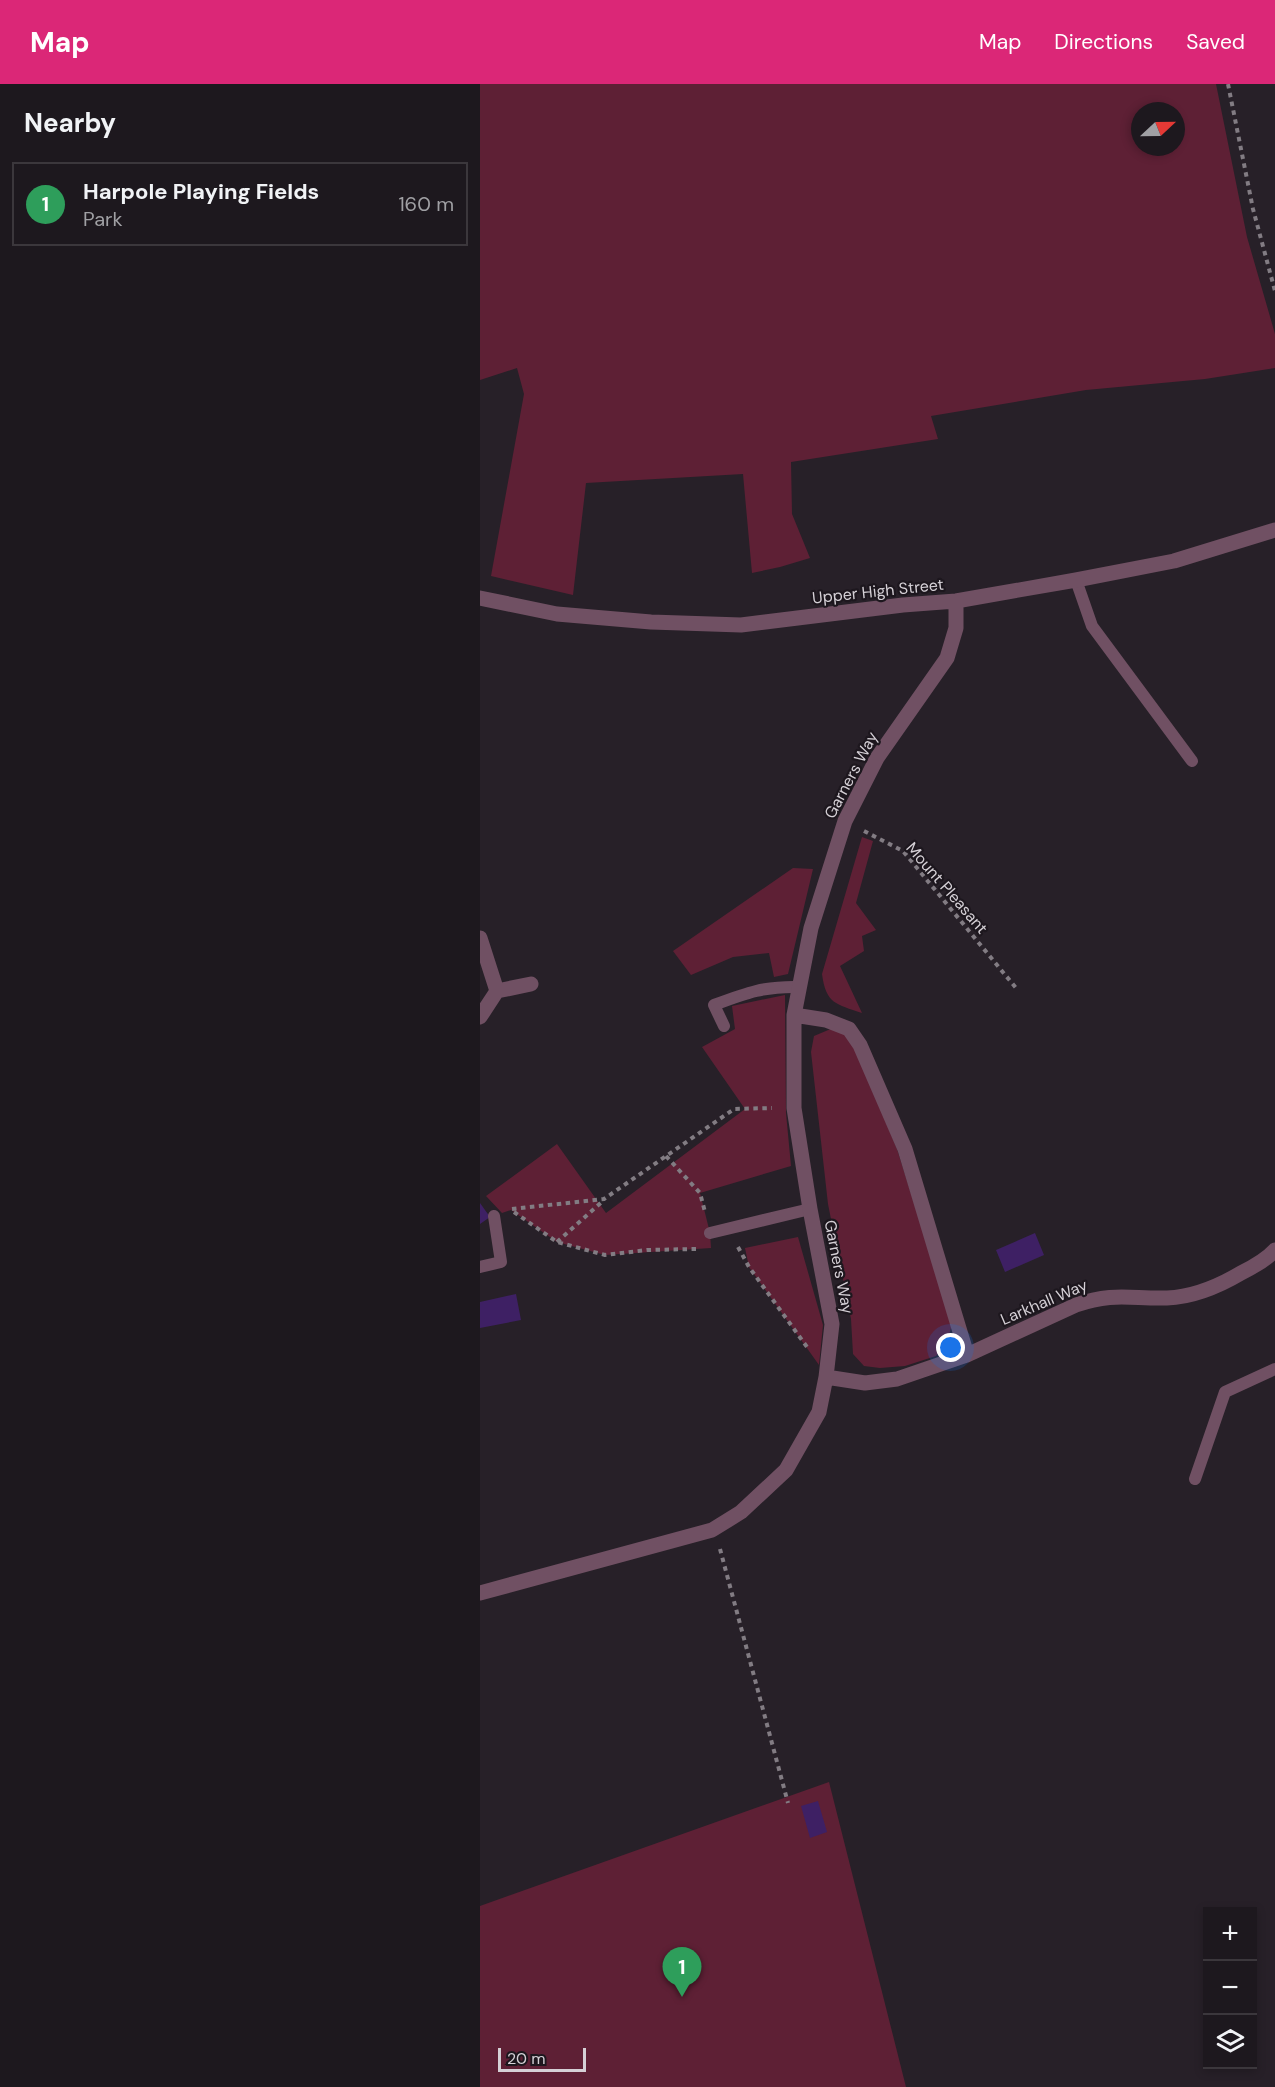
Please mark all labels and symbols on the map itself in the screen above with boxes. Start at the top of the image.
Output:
north arrow [1131,102,1185,156]
street label: Upper High Street [811,574,945,608]
street label: Garners Way [819,728,883,822]
street label: Mount Pleasant [901,838,993,938]
street label: Garners Way [820,1218,858,1316]
street label: Larkhall Way [997,1274,1091,1330]
your location [936,1333,965,1362]
pin: 1 [662,1948,702,1997]
scale bar [498,2045,586,2072]

